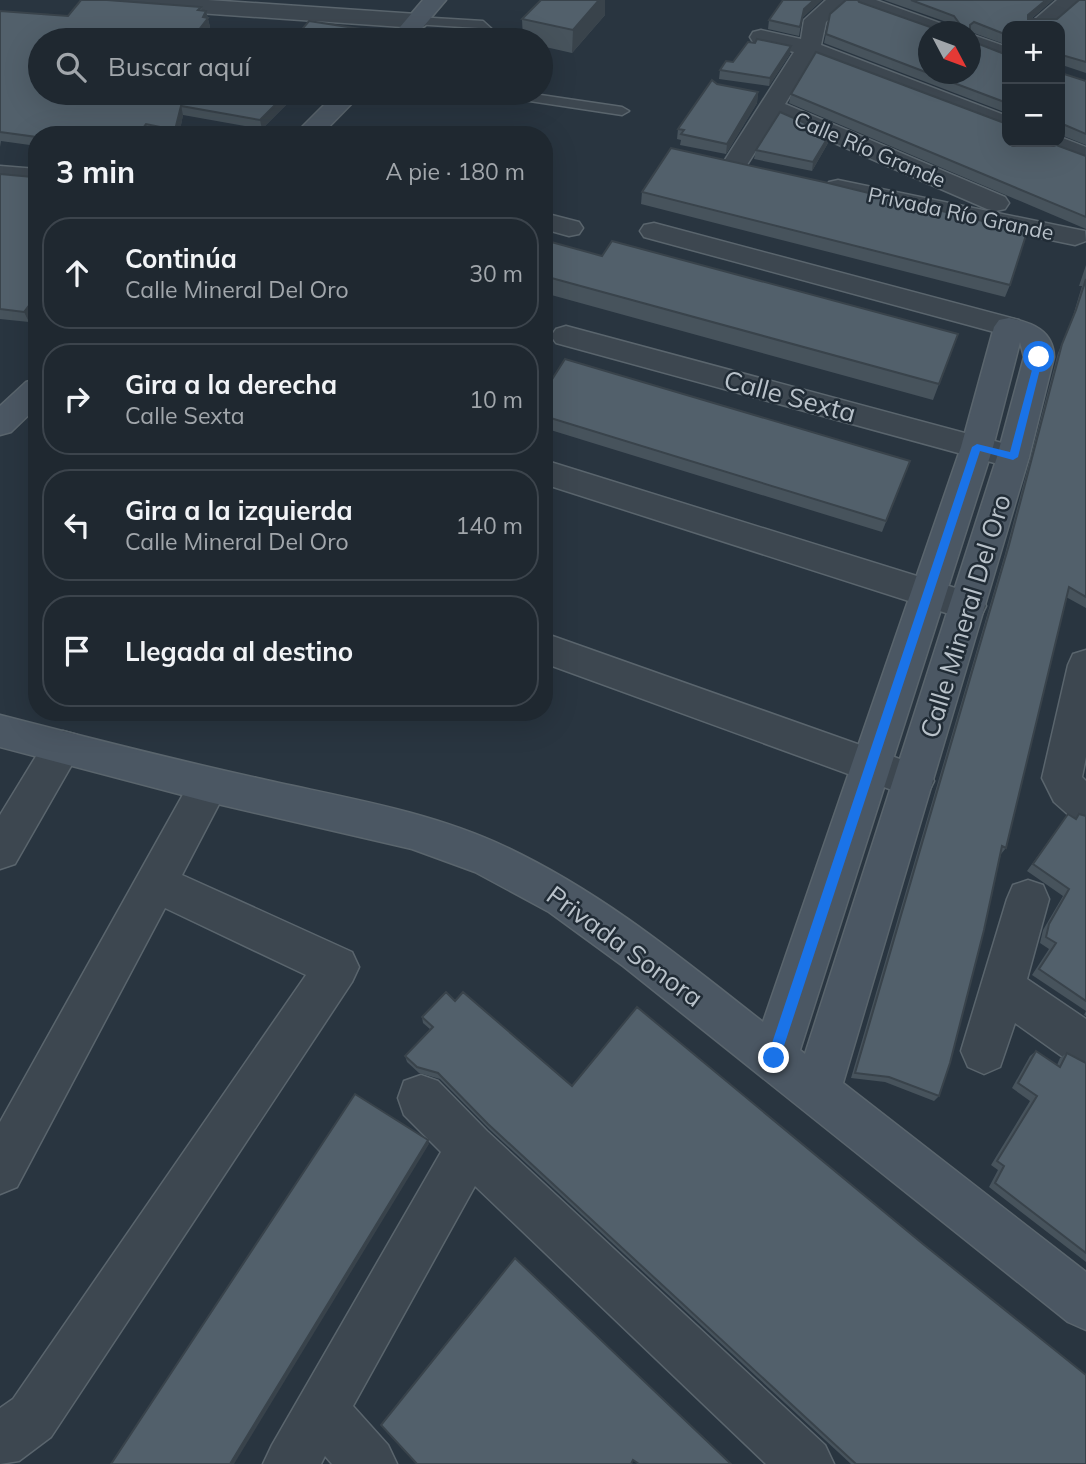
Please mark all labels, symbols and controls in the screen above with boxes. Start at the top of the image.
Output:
north arrow [918,21,981,84]
map controls [1002,21,1065,147]
button: + [1002,21,1065,84]
search box [28,28,553,105]
icon: search [52,48,90,86]
text: Buscar aquí [108,50,251,83]
button: − [1002,84,1065,147]
street label: Calle Río Grande [790,105,950,193]
text: 3 min [56,153,135,191]
text: A pie · 180 m [385,157,525,186]
street label: Privada Río Grande [866,181,1056,245]
text: Continúa [125,242,237,275]
icon: ahead [58,254,96,292]
text: 30 m [469,259,523,288]
text: Calle Mineral Del Oro [125,275,349,304]
route start [1023,341,1054,372]
street label: Calle Sexta [720,363,860,429]
text: Gira a la derecha [125,368,337,401]
icon: right [58,380,96,418]
text: 10 m [469,385,523,414]
text: Calle Sexta [125,401,245,430]
street label: Calle Mineral Del Oro [912,490,1018,742]
text: Gira a la izquierda [125,494,353,527]
icon: left [58,506,96,544]
text: 140 m [455,511,523,540]
text: Calle Mineral Del Oro [125,527,349,556]
icon: arrive [58,632,96,670]
text: Llegada al destino [125,635,353,668]
street label: Privada Sonora [540,878,710,1014]
route end [758,1042,789,1073]

